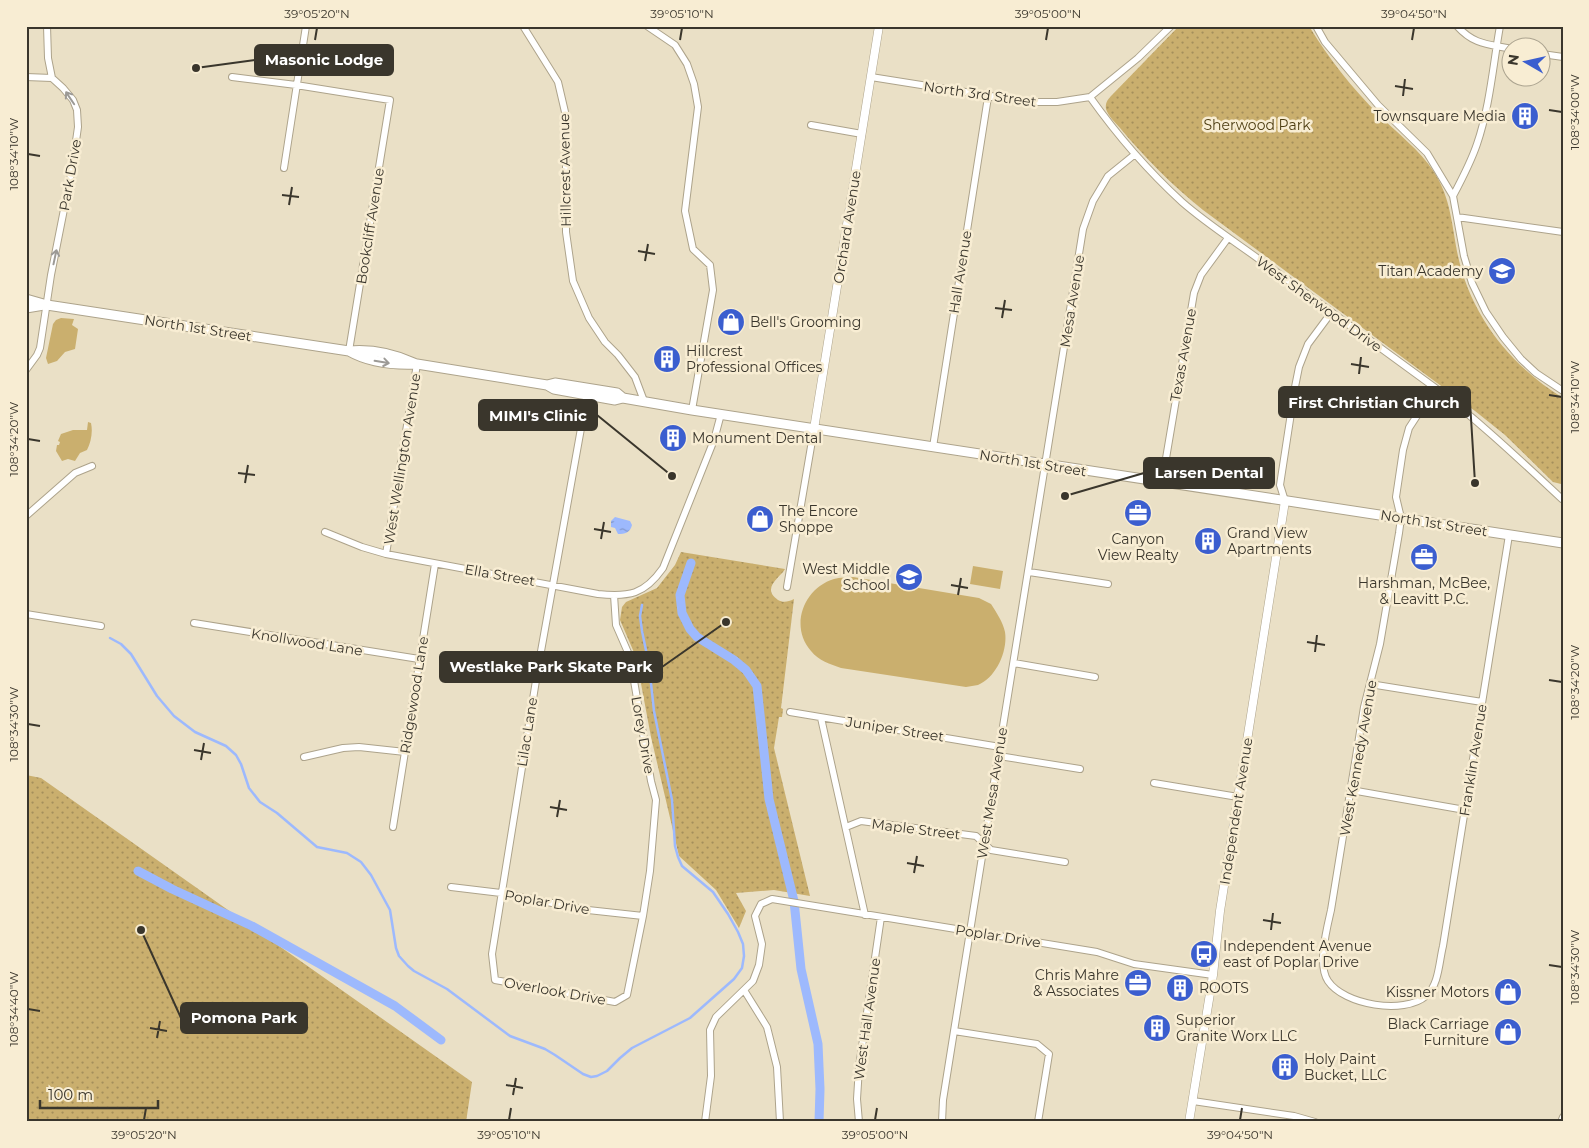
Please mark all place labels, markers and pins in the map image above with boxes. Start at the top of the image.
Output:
callout: Masonic Lodge [255,45,393,75]
building icon: Townsquare Media [1510,101,1540,131]
place label: Townsquare Media [1374,107,1506,125]
school or university icon: Titan Academy [1487,256,1517,286]
place label: Titan Academy [1378,262,1483,280]
shop icon: Bell's Grooming [716,307,746,337]
place label: Bell's Grooming [750,313,861,331]
place label: Hillcrest Professional Offices [686,342,823,376]
building icon: Hillcrest Professional Offices [652,344,682,374]
callout: First Christian Church [1279,387,1470,417]
callout: MIMI's Clinic [479,400,597,430]
building icon: Monument Dental [658,423,688,453]
place label: Monument Dental [692,429,822,447]
callout: Larsen Dental [1144,458,1274,488]
office icon: Canyon View Realty [1123,498,1153,528]
place label: The Encore Shoppe [779,502,858,536]
shop icon: The Encore Shoppe [745,504,775,534]
place label: Grand View Apartments [1227,524,1312,558]
building icon: Grand View Apartments [1193,526,1223,556]
place label: Canyon View Realty [1098,530,1179,564]
office icon: Harshman, McBee, & Leavitt P.C. [1409,542,1439,572]
place label: West Middle School [802,560,890,594]
school or university icon: West Middle School [894,562,924,592]
place label: Harshman, McBee, & Leavitt P.C. [1358,574,1490,608]
callout: Westlake Park Skate Park [440,652,662,682]
place label: Independent Avenue east of Poplar Drive [1223,937,1372,971]
bus stop icon: Independent Avenue east of Poplar Drive [1189,939,1219,969]
place label: Chris Mahre & Associates [1033,966,1119,1000]
office icon: Chris Mahre & Associates [1123,968,1153,998]
building icon: ROOTS [1165,973,1195,1003]
shop icon: Kissner Motors [1493,977,1523,1007]
place label: ROOTS [1199,979,1249,997]
place label: Kissner Motors [1386,983,1489,1001]
callout: Pomona Park [181,1003,307,1033]
place label: Superior Granite Worx LLC [1176,1011,1297,1045]
building icon: Superior Granite Worx LLC [1142,1013,1172,1043]
place label: Black Carriage Furniture [1387,1015,1489,1049]
shop icon: Black Carriage Furniture [1493,1017,1523,1047]
place label: Holy Paint Bucket, LLC [1304,1050,1387,1084]
building icon: Holy Paint Bucket, LLC [1270,1052,1300,1082]

